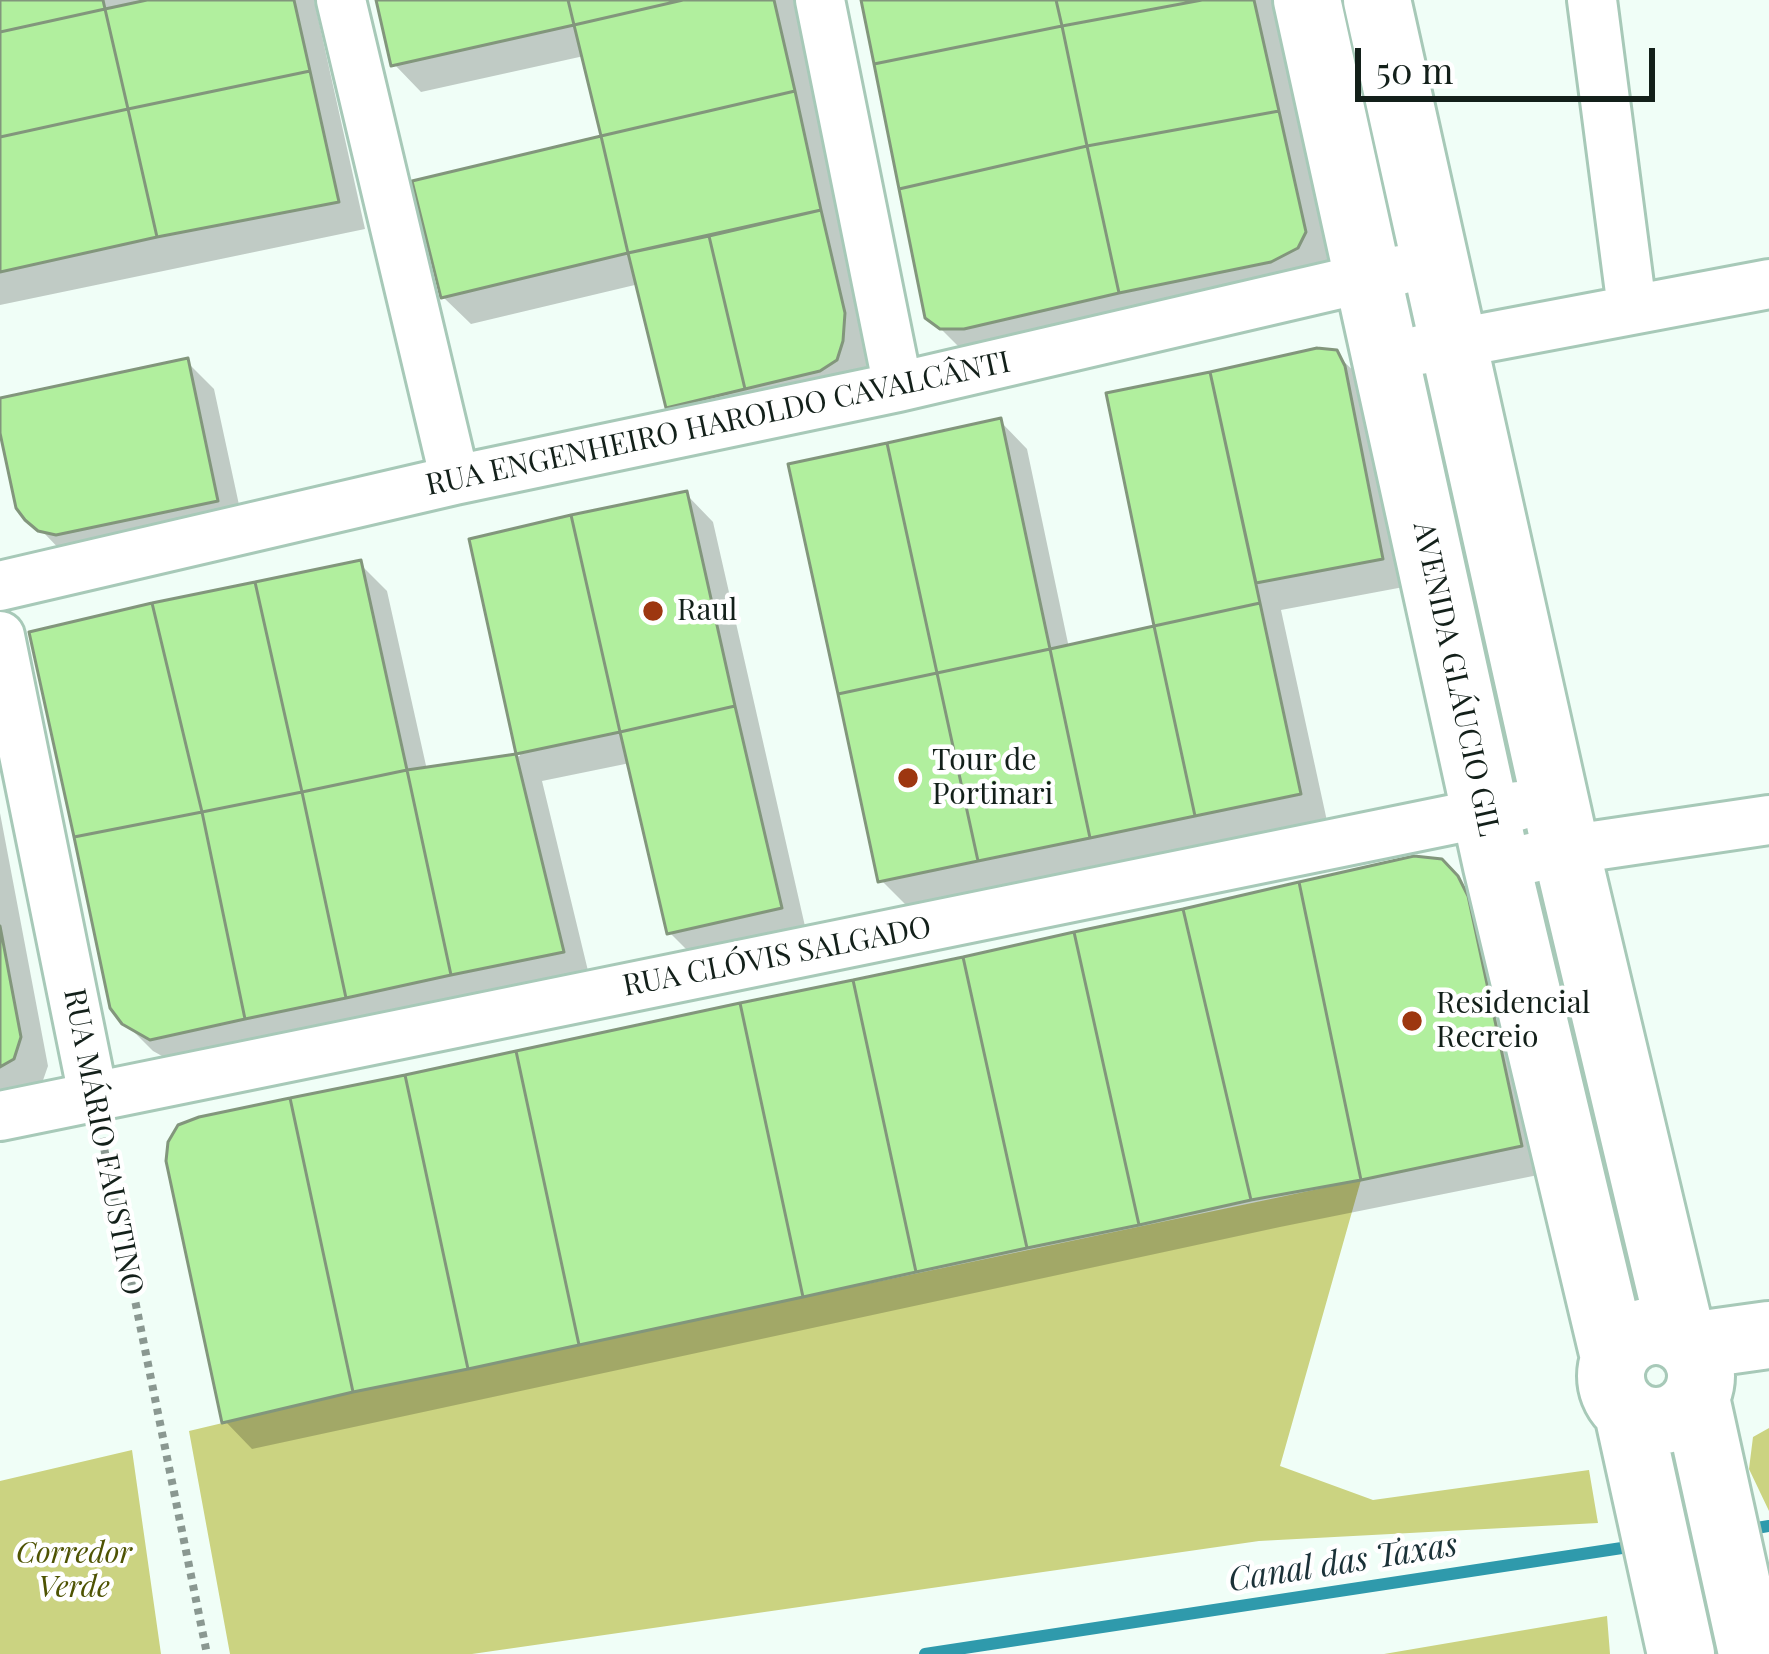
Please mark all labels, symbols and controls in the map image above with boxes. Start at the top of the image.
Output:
scale bar [1361,24,1661,98]
text: 50 m [1376,45,1453,93]
street label: RUA ENGENHEIRO HAROLDO CAVALCÂNTI [422,344,1014,504]
street label: AVENIDA GLÁUCIO GIL [1405,519,1507,839]
place label: Raul [677,593,737,629]
marker: Raul [640,598,666,624]
place label: Tour de Portinari [932,743,1053,813]
marker: Tour de Portinari [895,765,921,791]
street label: RUA CLÓVIS SALGADO [620,909,934,1005]
street label: RUA MÁRIO FAUSTINO [56,985,150,1299]
place label: Residencial Recreio [1436,986,1590,1056]
marker: Residencial Recreio [1399,1008,1425,1034]
water label: Canal das Taxas [1226,1525,1460,1601]
park label: Corredor Verde [16,1536,132,1606]

